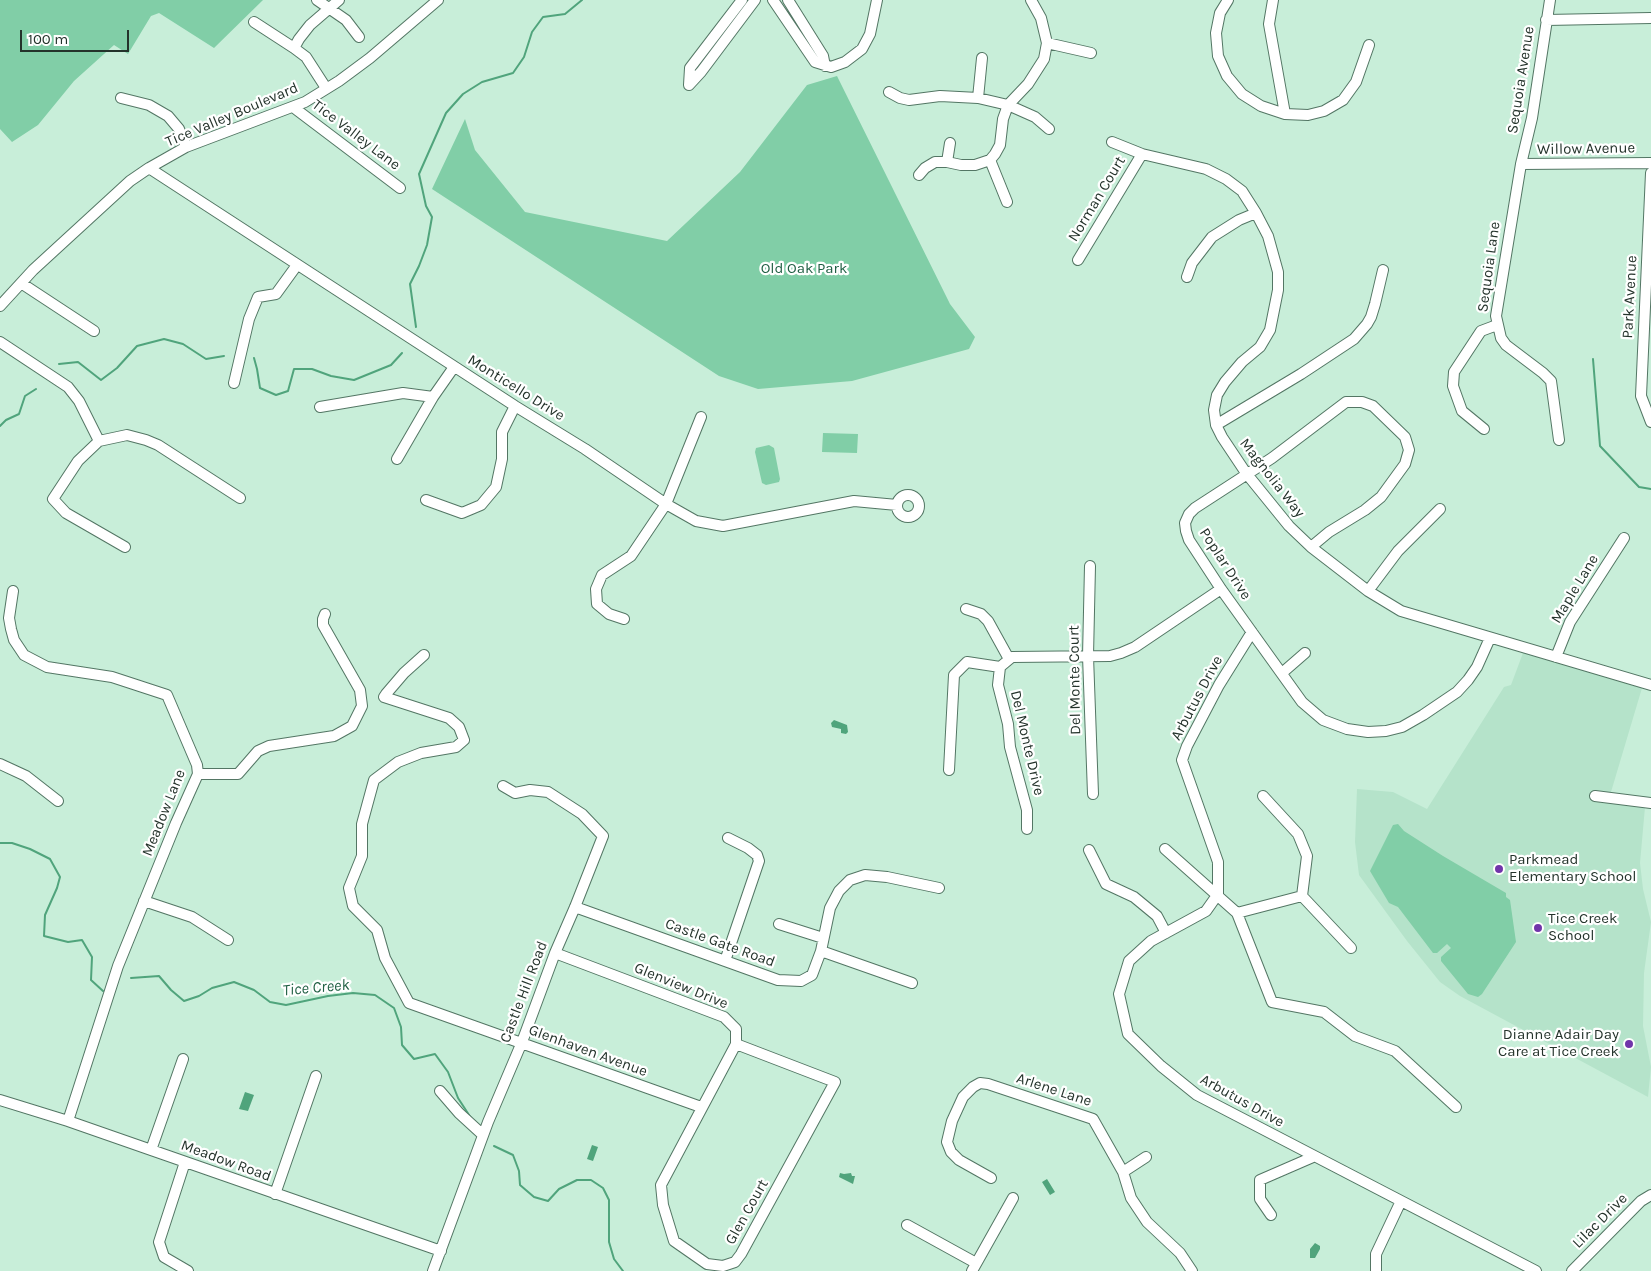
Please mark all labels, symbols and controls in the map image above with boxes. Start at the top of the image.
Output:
scale bar [22,20,131,52]
street label: Sequoia Avenue [1504,25,1538,135]
text: 100 m [28,30,68,48]
street label: Tice Valley Boulevard [163,79,301,151]
street label: Tice Valley Lane [308,96,404,174]
street label: Willow Avenue [1537,139,1635,159]
street label: Norman Court [1064,153,1130,245]
street label: Sequoia Lane [1474,221,1504,313]
street label: Park Avenue [1619,255,1641,339]
park label: Old Oak Park [761,260,847,278]
street label: Monticello Drive [464,351,568,425]
street label: Magnolia Way [1236,435,1308,521]
street label: Poplar Drive [1195,525,1255,603]
street label: Maple Lane [1547,551,1603,627]
street label: Del Monte Court [1065,625,1085,735]
street label: Arbutus Drive [1167,653,1227,743]
street label: Del Monte Drive [1006,689,1048,797]
street label: Meadow Lane [138,767,190,859]
place label: Parkmead Elementary School [1509,851,1636,886]
marker: Parkmead Elementary School [1493,863,1505,875]
place label: Tice Creek School [1548,910,1617,945]
street label: Castle Gate Road [663,915,777,971]
marker: Tice Creek School [1532,922,1544,934]
street label: Castle Hill Road [496,939,552,1045]
street label: Glenview Drive [631,959,731,1013]
water label: Tice Creek [282,976,350,1000]
street label: Glenhaven Avenue [526,1021,650,1081]
place label: Dianne Adair Day Care at Tice Creek [1498,1026,1619,1061]
marker: Dianne Adair Day Care at Tice Creek [1623,1038,1635,1050]
street label: Arlene Lane [1014,1069,1094,1111]
street label: Arbutus Drive [1197,1071,1287,1131]
street label: Meadow Road [178,1136,274,1186]
street label: Glen Court [722,1176,772,1248]
street label: Lilac Drive [1569,1190,1631,1252]

